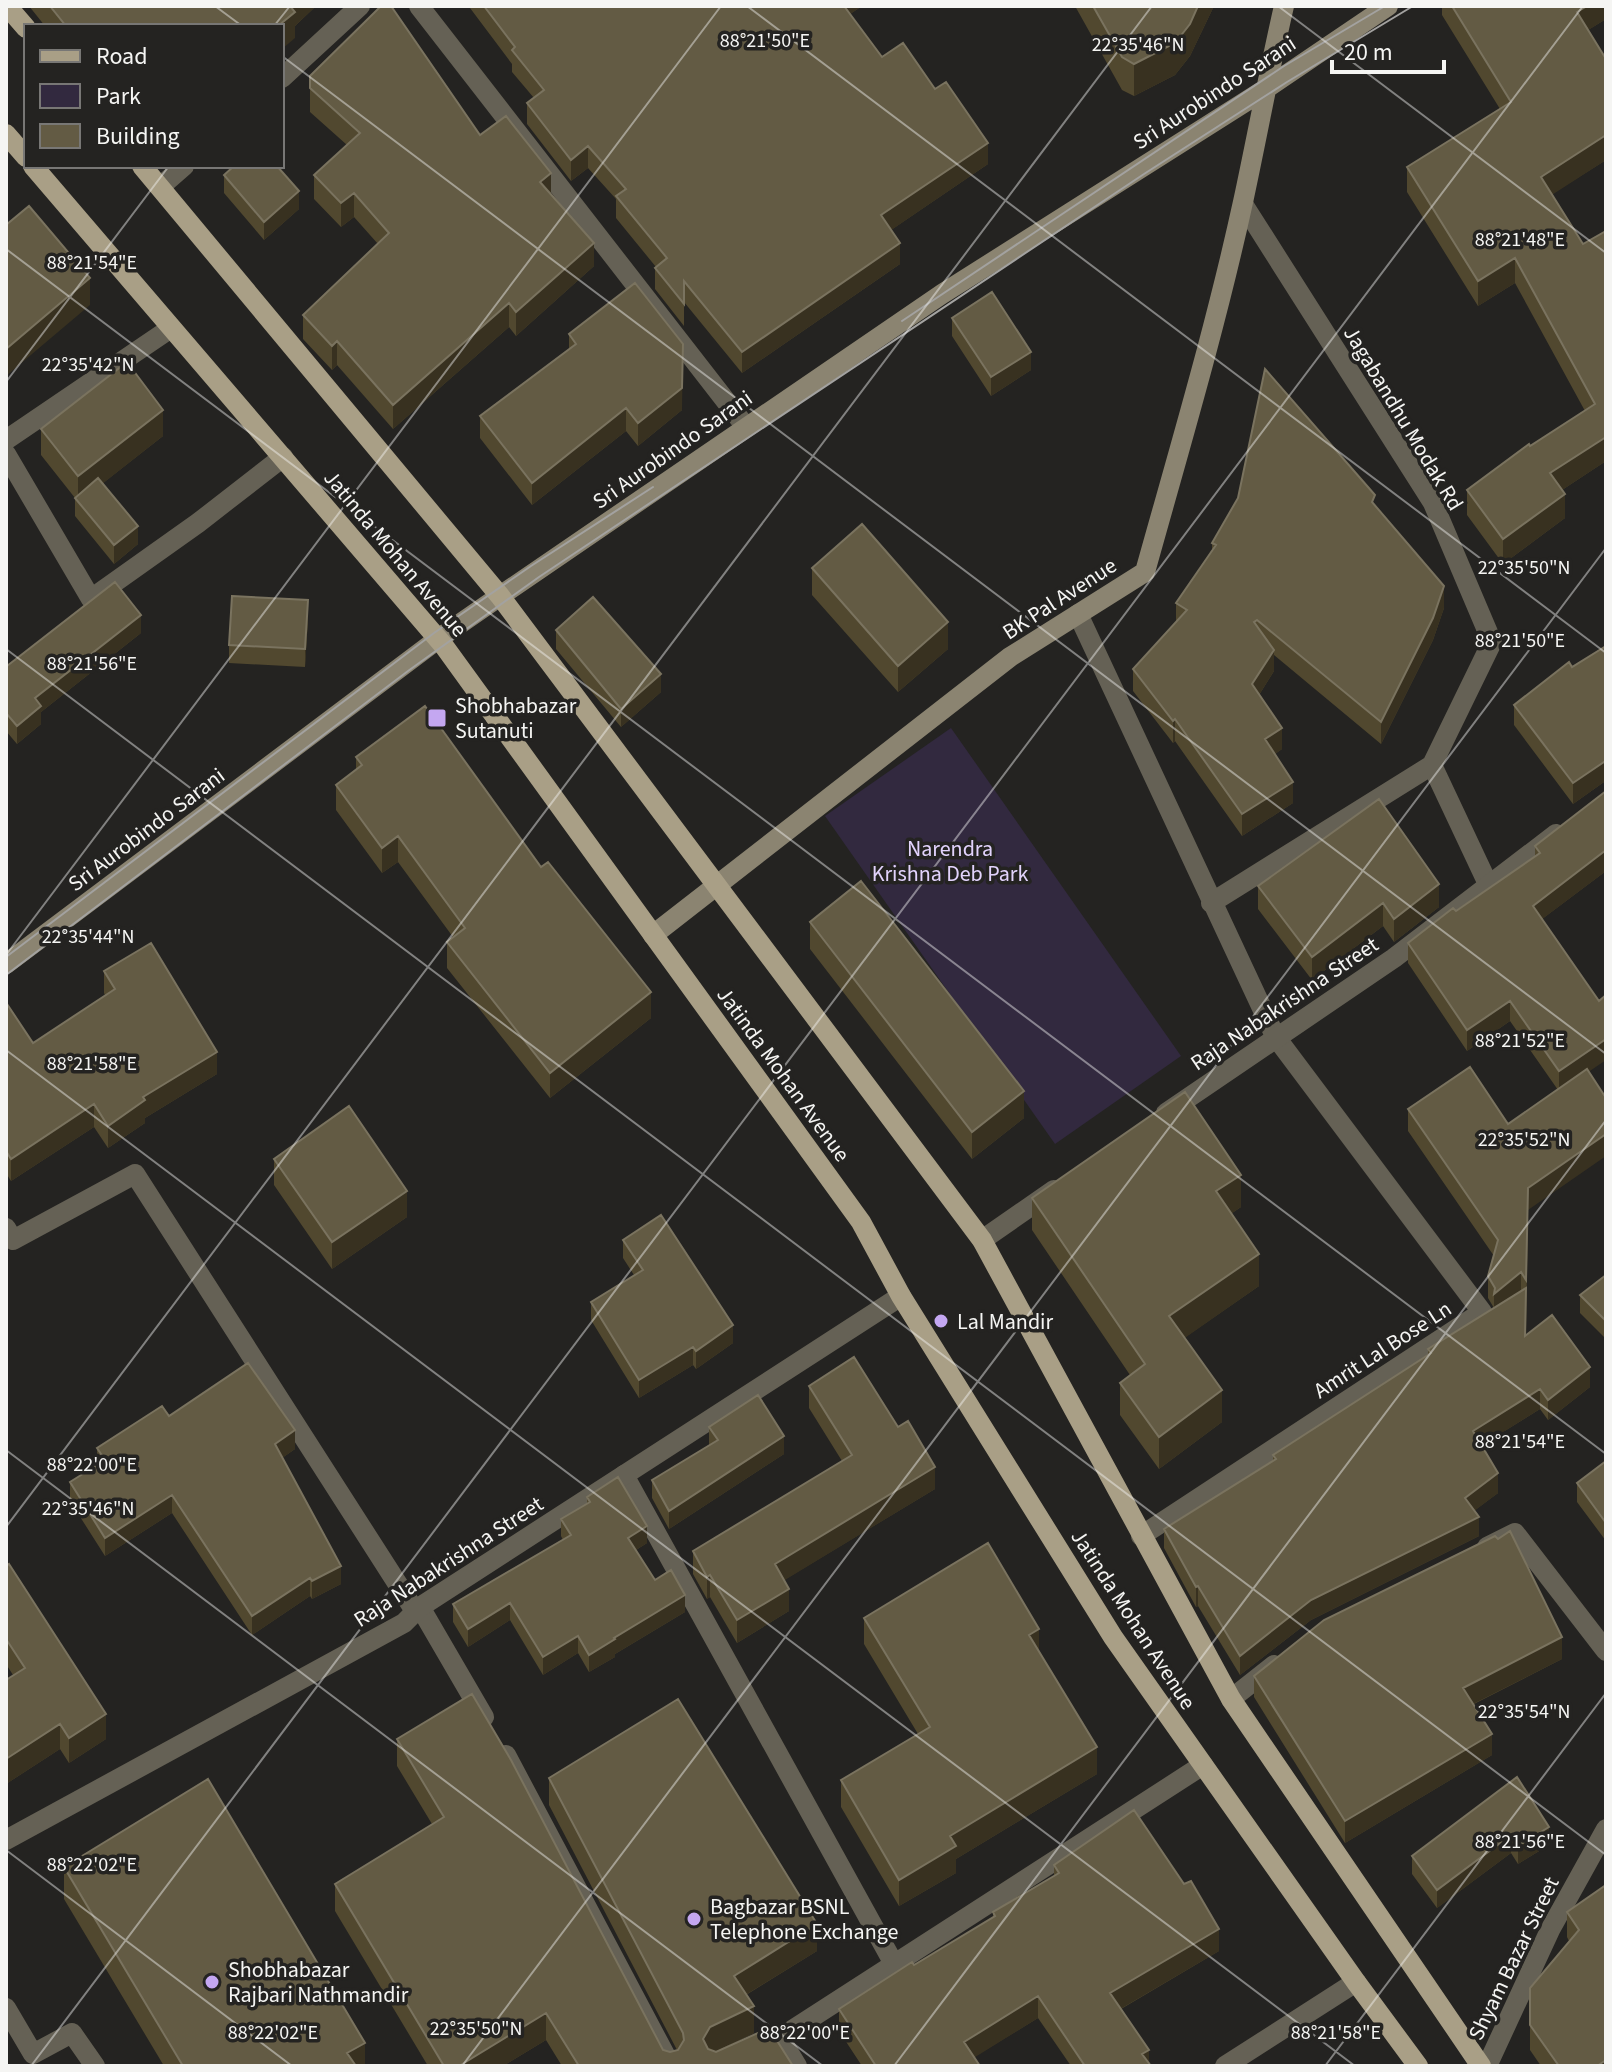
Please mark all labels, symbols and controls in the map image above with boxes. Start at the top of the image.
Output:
legend [24,24,284,168]
scale bar [1332,24,1444,74]
text: 88°21'50"E [720,27,810,55]
street label: Sri Aurobindo Sarani [1127,28,1302,158]
text: 22°35'46"N [1092,31,1184,59]
text: 20 m [1344,35,1393,70]
text: Road [96,39,148,74]
text: Park [96,79,141,114]
text: Building [96,119,180,154]
text: 88°21'48"E [1475,226,1565,254]
text: 88°21'54"E [47,249,137,277]
street label: Jagabandhu Modak Rd [1335,320,1471,517]
text: 22°35'42"N [42,351,134,379]
street label: Sri Aurobindo Sarani [586,383,759,517]
street label: Jatinda Mohan Avenue [316,463,475,644]
street label: BK Pal Avenue [996,550,1123,648]
text: 22°35'50"N [1478,554,1570,582]
text: 88°21'50"E [1475,627,1565,655]
text: 88°21'56"E [47,650,137,678]
place label: Shobhabazar Sutanuti [455,690,577,747]
marker: Shobhabazar Sutanuti [426,707,448,729]
street label: Sri Aurobindo Sarani [62,760,232,899]
park label: Narendra Krishna Deb Park [872,833,1028,890]
text: 22°35'44"N [42,923,134,951]
street label: Raja Nabakrishna Street [1184,929,1385,1079]
street label: Jatinda Mohan Avenue [709,981,858,1169]
text: 88°21'52"E [1475,1027,1565,1055]
text: 88°21'58"E [47,1050,137,1078]
text: 22°35'52"N [1478,1126,1570,1154]
street label: Amrit Lal Bose Ln [1307,1293,1458,1407]
place label: Lal Mandir [957,1306,1054,1338]
marker: Lal Mandir [932,1312,950,1330]
text: 88°21'54"E [1475,1428,1565,1456]
text: 88°22'00"E [47,1451,137,1479]
street label: Raja Nabakrishna Street [347,1488,550,1635]
text: 22°35'46"N [42,1495,134,1523]
street label: Jatinda Mohan Avenue [1063,1523,1204,1716]
text: 22°35'54"N [1478,1698,1570,1726]
text: 88°21'56"E [1475,1828,1565,1856]
text: 88°22'02"E [47,1851,137,1879]
street label: Shyam Bazar Street [1460,1871,1568,2046]
place label: Bagbazar BSNL Telephone Exchange [710,1891,898,1948]
marker: Bagbazar BSNL Telephone Exchange [685,1910,703,1928]
place label: Shobhabazar Rajbari Nathmandir [228,1954,409,2011]
marker: Shobhabazar Rajbari Nathmandir [203,1973,221,1991]
text: 22°35'50"N [430,2015,522,2043]
text: 88°22'02"E [228,2019,318,2047]
text: 88°22'00"E [760,2019,850,2047]
text: 88°21'58"E [1291,2019,1381,2047]

